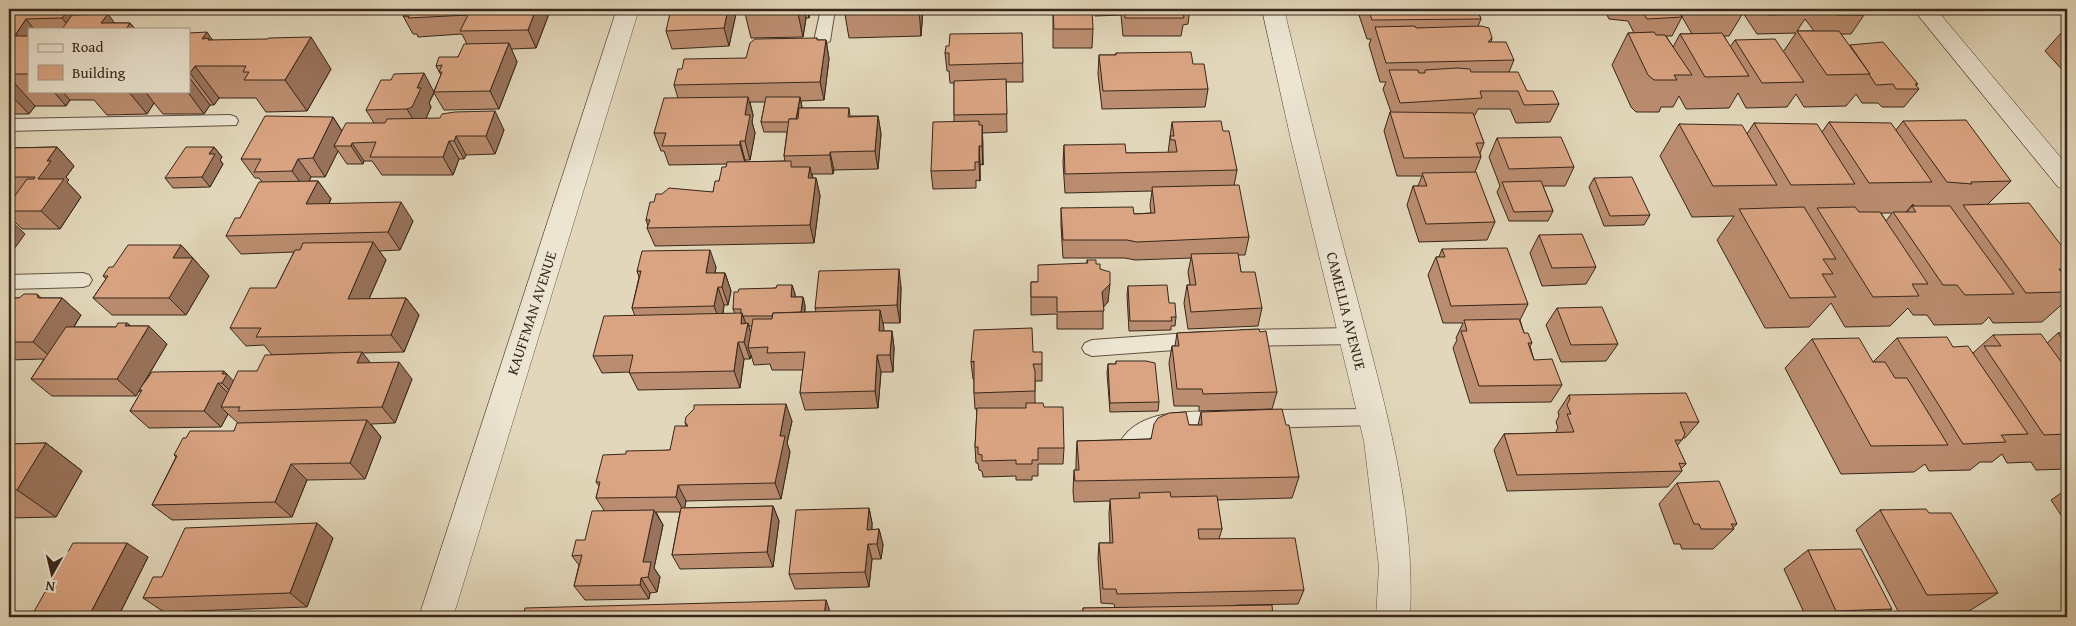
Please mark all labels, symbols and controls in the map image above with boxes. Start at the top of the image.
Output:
legend [28,28,190,92]
text: Road [72,36,103,57]
text: Building [72,62,126,83]
street label: KAUFFMAN AVENUE [502,248,562,377]
street label: CAMELLIA AVENUE [1322,250,1371,372]
north arrow [28,548,78,598]
text: N [44,576,56,597]

